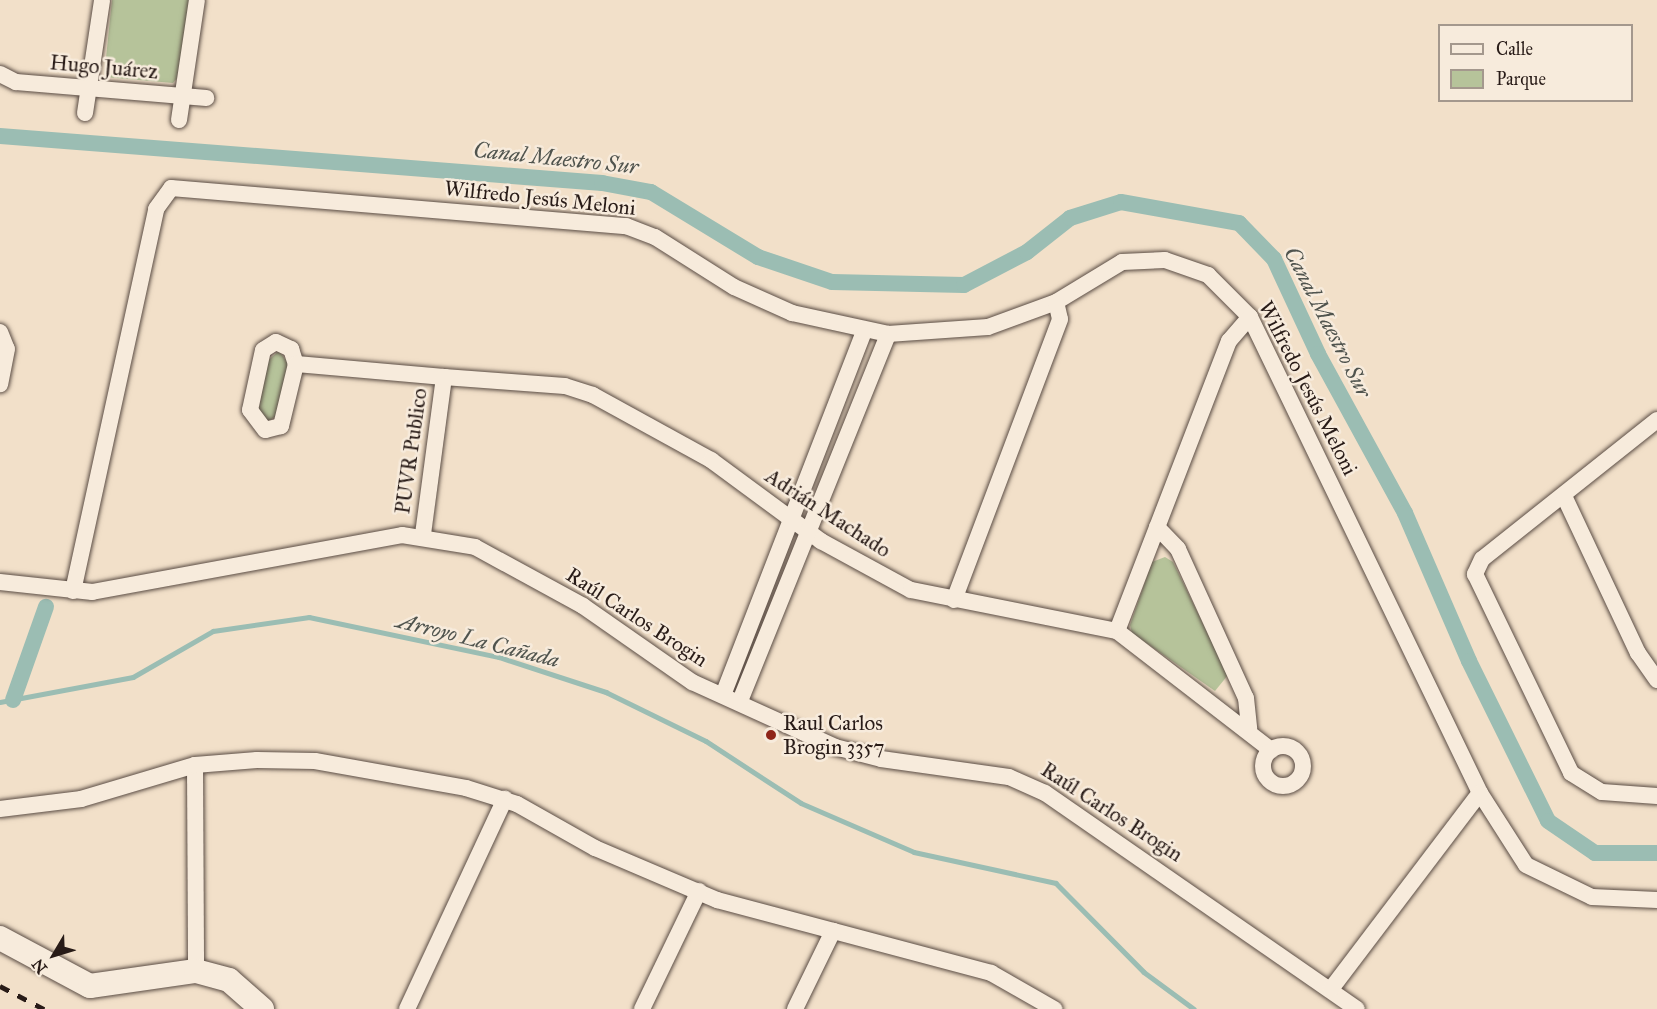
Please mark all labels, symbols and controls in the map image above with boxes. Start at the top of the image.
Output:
legend [1438,24,1633,102]
text: Calle [1496,38,1533,60]
street label: Hugo Juárez [49,50,159,84]
text: Parque [1496,68,1546,90]
water label: Canal Maestro Sur [472,136,640,180]
street label: Wilfredo Jesús Meloni [443,175,637,221]
water label: Canal Maestro Sur [1279,242,1377,402]
street label: Wilfredo Jesús Meloni [1253,297,1363,479]
street label: PUVR Publico [390,386,432,516]
street label: Adrián Machado [761,463,895,563]
street label: Raúl Carlos Brogin [561,562,713,672]
water label: Arroyo La Cañada [394,607,562,673]
place label: Raul Carlos Brogin 3357 [783,710,885,760]
marker: Raul Carlos Brogin 3357 [764,728,778,742]
street label: Raúl Carlos Brogin [1036,757,1188,867]
north arrow [24,925,84,985]
text: N [28,955,51,978]

